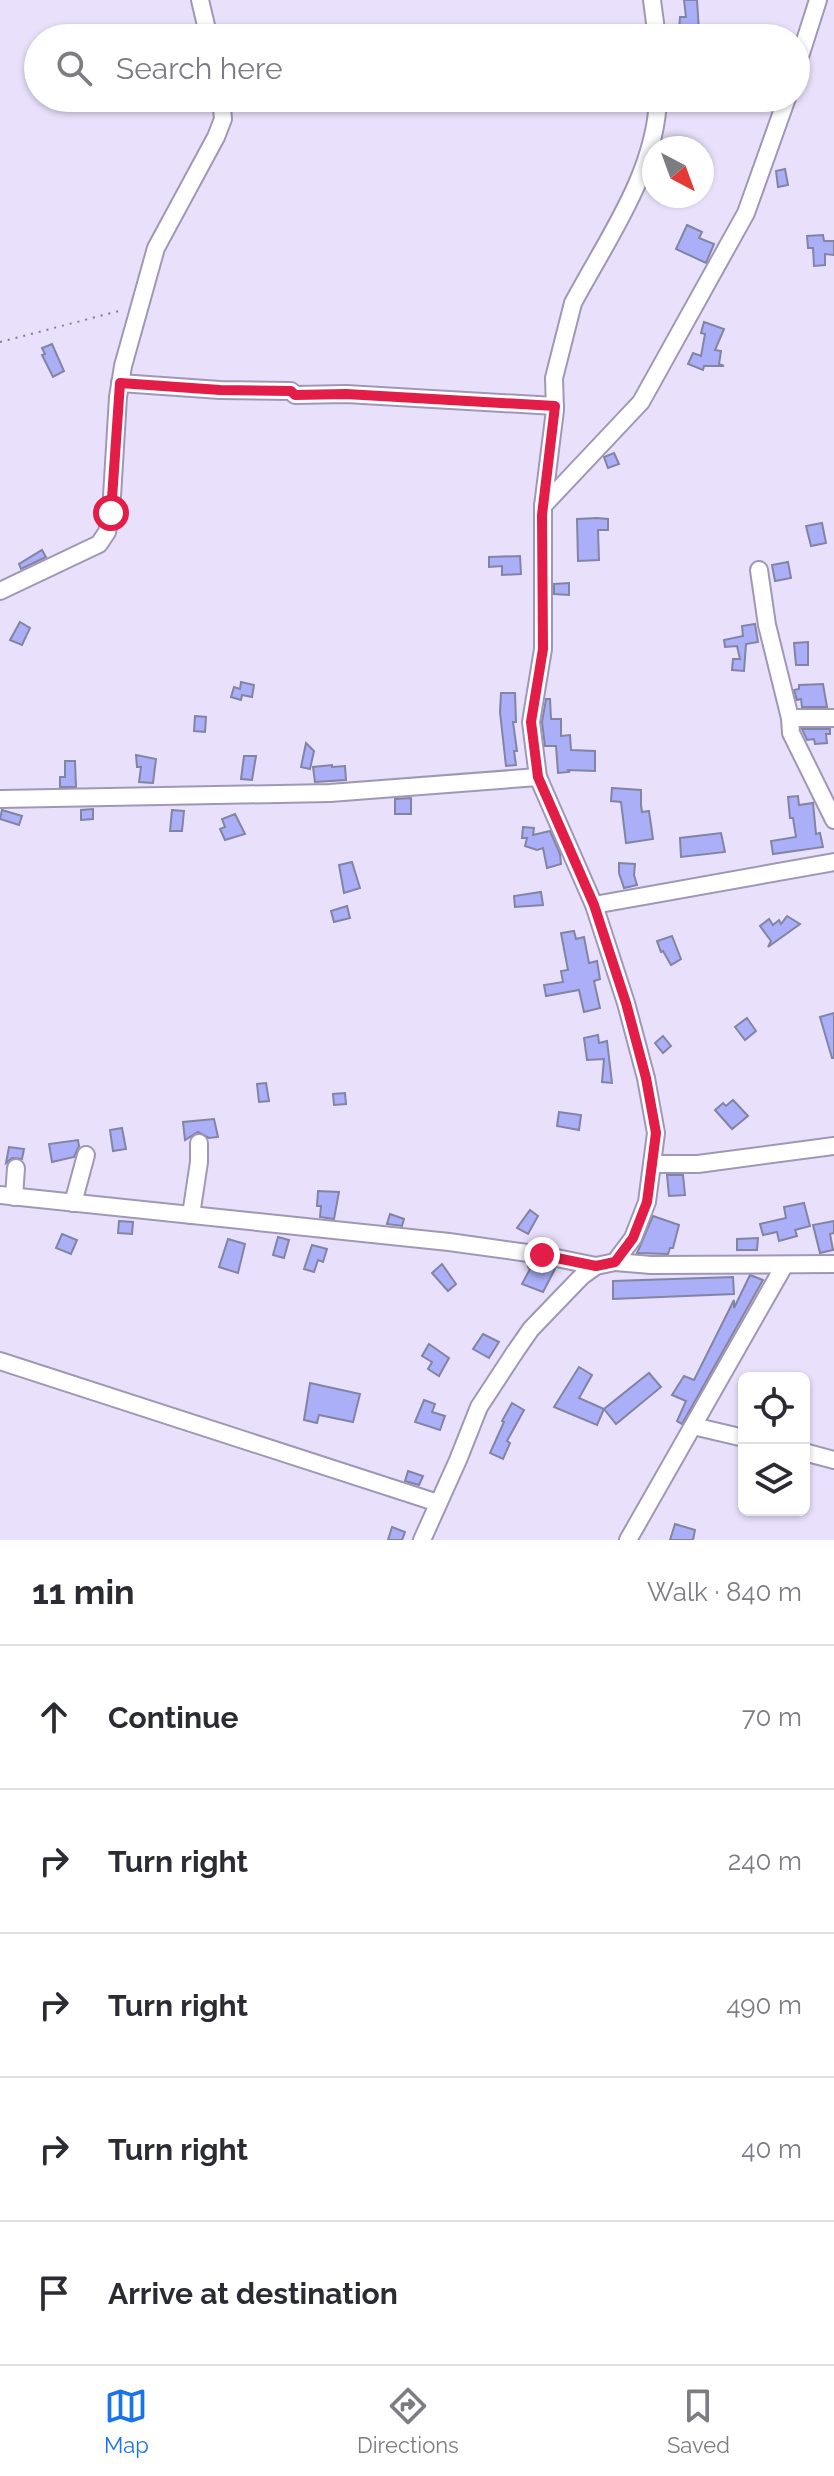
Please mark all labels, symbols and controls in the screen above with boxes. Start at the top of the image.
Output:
search box [24,24,810,112]
icon: search [52,46,96,90]
text: Search here [116,51,283,86]
north arrow [642,136,714,208]
route start [93,495,129,531]
route end [524,1237,560,1273]
map controls [738,1372,810,1516]
button: locate [738,1372,810,1444]
button: layers [738,1444,810,1516]
text: 11 min [32,1572,135,1612]
text: Walk · 840 m [647,1577,802,1607]
icon: ahead [32,1695,76,1739]
text: Continue [108,1700,239,1735]
text: 70 m [742,1702,802,1732]
icon: right [32,1839,76,1883]
text: Turn right [108,1844,248,1879]
text: 240 m [728,1846,802,1876]
icon: right [32,1983,76,2027]
text: Turn right [108,1988,248,2023]
text: 490 m [726,1990,802,2020]
icon: right [32,2127,76,2171]
text: Turn right [108,2132,248,2167]
text: 40 m [741,2134,802,2164]
icon: arrive [32,2271,76,2315]
text: Arrive at destination [108,2276,398,2311]
tab: Map [104,2384,149,2458]
tab: Directions [357,2384,459,2458]
tab: Saved [667,2384,730,2458]

